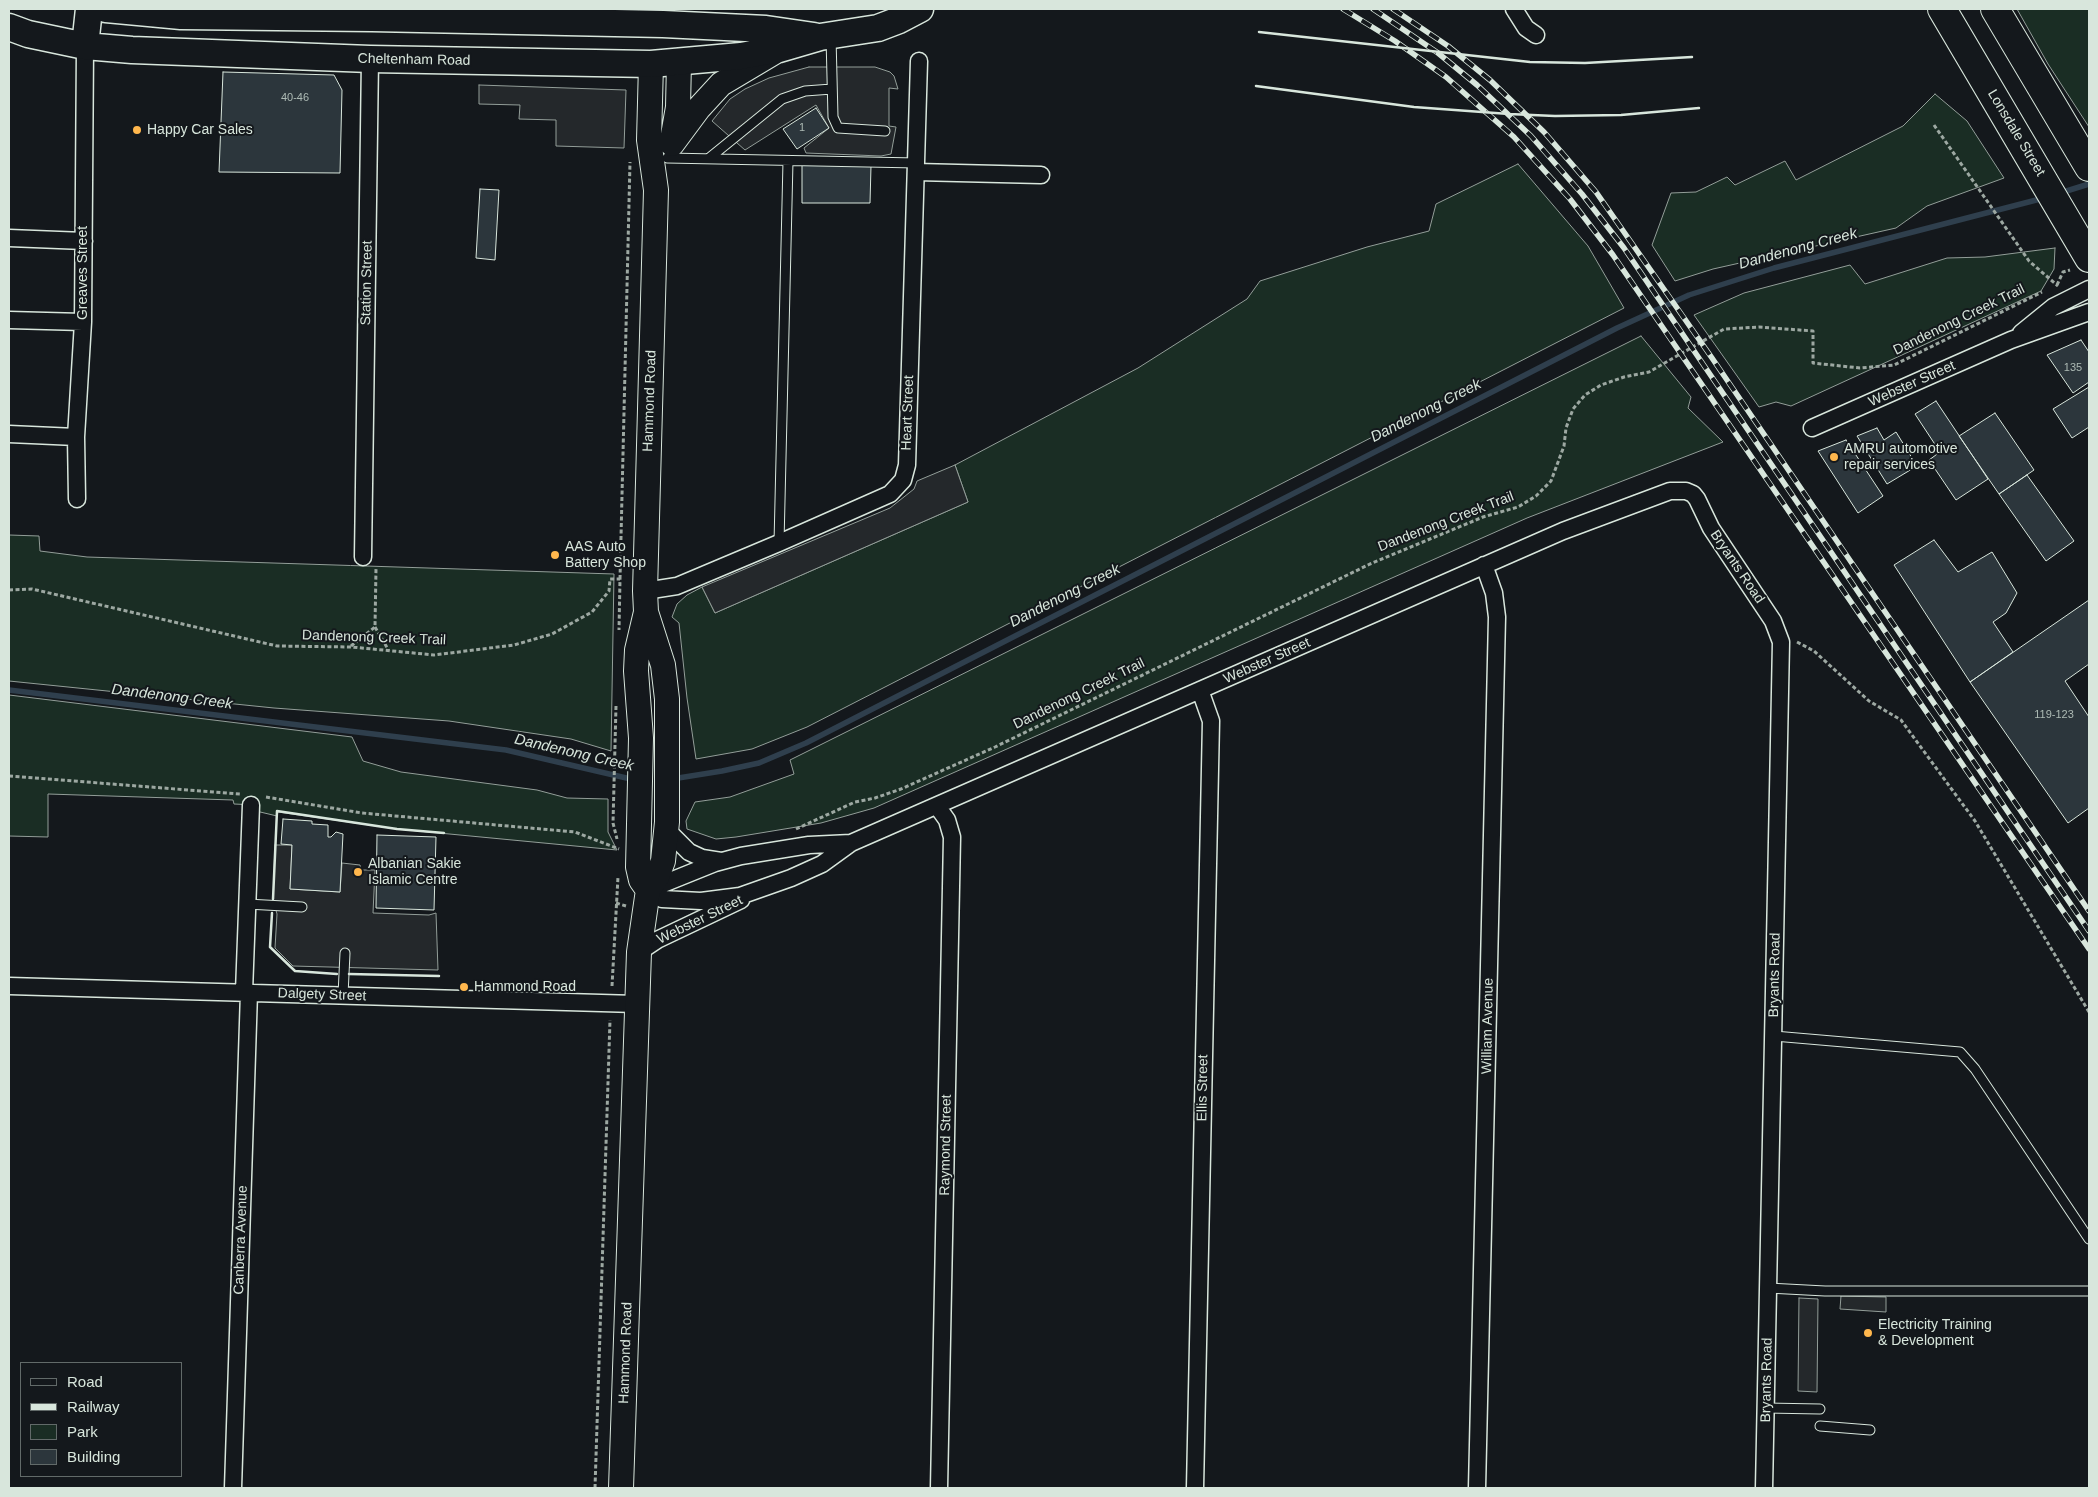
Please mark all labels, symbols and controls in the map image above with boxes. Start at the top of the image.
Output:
street label: Cheltenham Road [357,51,471,69]
street label: Lonsdale Street [1984,87,2048,179]
house number: 40-46 [281,91,309,105]
house number: 1 [799,121,805,135]
place label: Happy Car Sales [147,122,253,138]
marker: Happy Car Sales [131,124,143,136]
water label: Dandenong Creek [1737,225,1859,273]
street label: Greaves Street [75,226,91,320]
street label: Station Street [358,240,376,326]
street label: Dandenong Creek Trail [1891,281,2027,359]
street label: Hammond Road [640,350,660,452]
street label: Webster Street [1866,357,1958,411]
house number: 135 [2064,361,2082,375]
street label: Heart Street [898,375,918,451]
water label: Dandenong Creek [1368,375,1484,447]
place label: AMRU automotive repair services [1844,441,1958,474]
marker: AMRU automotive repair services [1828,451,1840,463]
street label: Dandenong Creek Trail [1376,488,1516,556]
street label: Bryants Road [1706,527,1768,607]
place label: AAS Auto Battery Shop [565,539,646,572]
marker: AAS Auto Battery Shop [549,549,561,561]
water label: Dandenong Creek [1007,560,1123,632]
street label: Dandenong Creek Trail [302,627,446,649]
street label: Webster Street [1221,634,1313,688]
street label: Dandenong Creek Trail [1011,655,1147,733]
water label: Dandenong Creek [110,681,234,713]
house number: 119-123 [2034,708,2074,722]
water label: Dandenong Creek [513,731,635,775]
place label: Albanian Sakie Islamic Centre [368,856,461,889]
marker: Albanian Sakie Islamic Centre [352,866,364,878]
street label: Webster Street [654,892,746,948]
street label: Bryants Road [1766,932,1784,1018]
street label: William Avenue [1479,978,1497,1074]
place label: Hammond Road [474,979,576,995]
marker: Hammond Road [458,981,470,993]
street label: Dalgety Street [277,985,367,1005]
street label: Ellis Street [1194,1054,1212,1122]
street label: Raymond Street [937,1094,955,1196]
street label: Canberra Avenue [231,1185,251,1295]
street label: Hammond Road [616,1302,636,1404]
place label: Electricity Training & Development [1878,1317,1992,1350]
marker: Electricity Training & Development [1862,1327,1874,1339]
street label: Bryants Road [1758,1337,1776,1423]
legend [20,1362,182,1477]
text: Road [67,1373,103,1390]
text: Railway [67,1398,120,1415]
text: Park [67,1423,98,1440]
text: Building [67,1448,120,1465]

